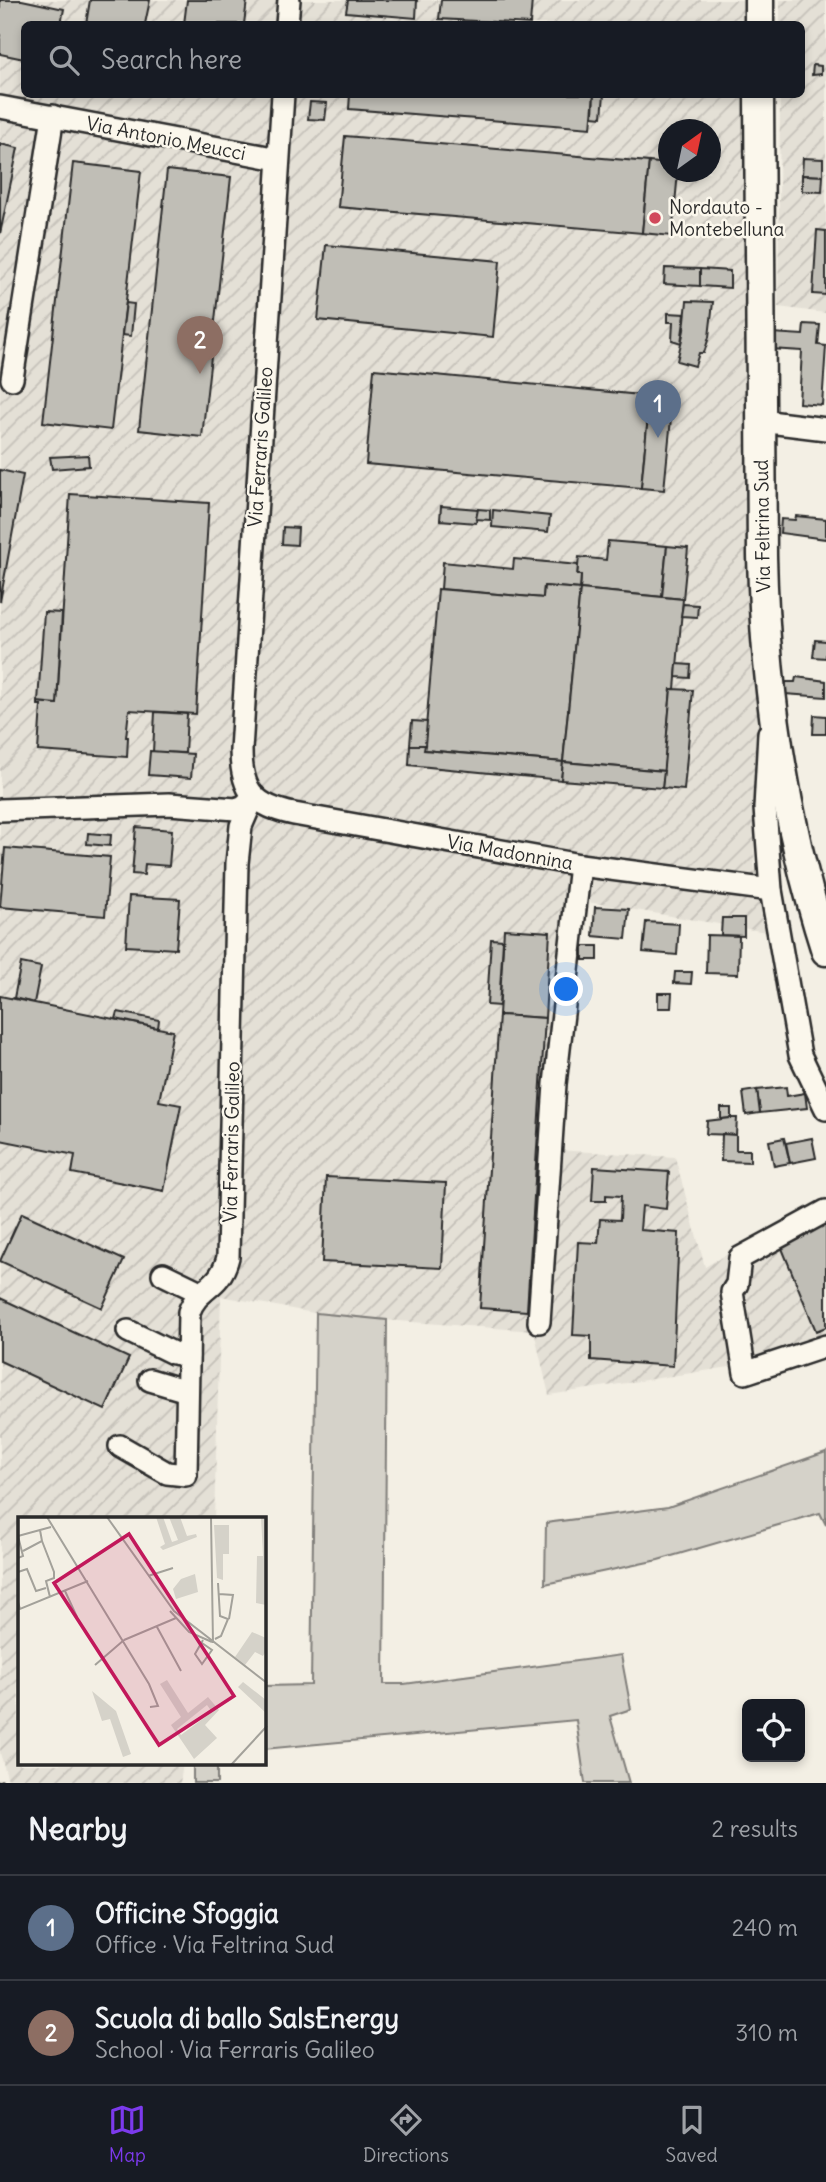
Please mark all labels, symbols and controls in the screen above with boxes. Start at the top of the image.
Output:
search box [21,21,805,98]
icon: search [45,41,83,79]
text: Search here [101,43,242,76]
street label: Via Antonio Meucci [84,111,248,165]
north arrow [658,119,721,182]
place label: Nordauto - Montebelluna [669,195,785,241]
marker: Nordauto - Montebelluna [647,210,663,226]
pin: 2 [177,316,223,374]
street label: Via Ferraris Galileo [242,366,278,528]
pin: 1 [635,380,681,438]
street label: Via Feltrina Sud [749,459,775,593]
street label: Via Madonnina [445,829,575,875]
your location [549,972,583,1006]
street label: Via Ferraris Galileo [218,1061,244,1223]
inset map [18,1517,266,1766]
map controls [742,1699,805,1762]
button: locate [742,1699,805,1762]
text: Nearby [28,1810,128,1848]
text: 2 results [712,1814,798,1843]
text: Officine Sfoggia [95,1897,279,1930]
text: 1 [46,1913,56,1942]
text: 240 m [732,1913,798,1942]
text: Office · Via Feltrina Sud [95,1930,334,1959]
text: Scuola di ballo SalsEnergy [95,2002,399,2035]
text: 2 [45,2018,57,2047]
text: 310 m [735,2018,798,2047]
text: School · Via Ferraris Galileo [95,2035,375,2064]
tab: Map [108,2101,146,2167]
tab: Directions [363,2101,449,2167]
tab: Saved [666,2101,718,2167]

